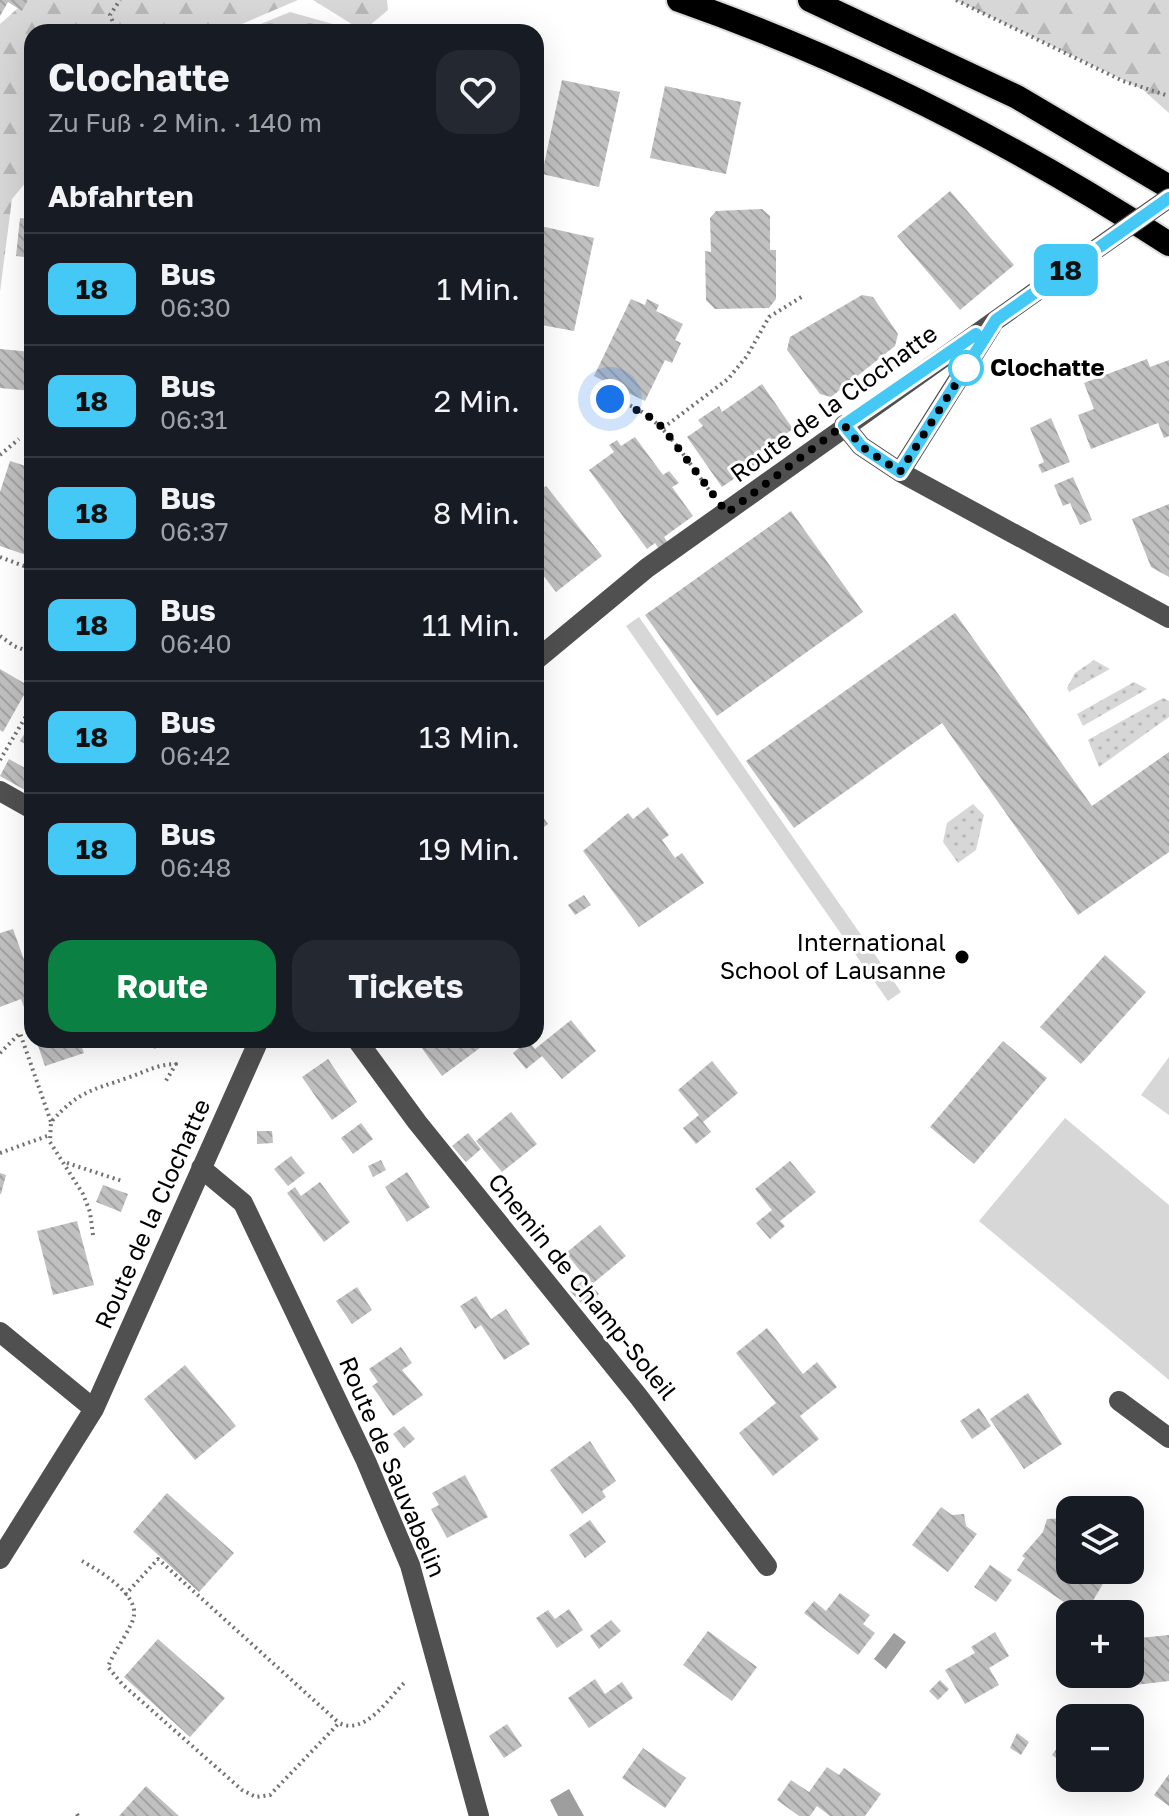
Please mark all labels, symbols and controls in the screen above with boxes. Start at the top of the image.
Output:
button: heart [436,50,520,134]
text: Clochatte [48,54,230,99]
text: Zu Fuß · 2 Min. · 140 m [48,107,322,138]
text: Abfahrten [48,178,194,214]
line badge: 18 [1030,244,1102,296]
text: 18 [1050,253,1082,286]
text: Bus [160,256,216,292]
text: 1 Min. [437,271,520,307]
text: 18 [76,272,108,305]
text: 06:30 [160,292,231,323]
street label: Route de la Clochatte [724,318,942,488]
marker: Clochatte [949,351,983,385]
place label: Clochatte [990,352,1105,381]
text: Bus [160,368,216,404]
your location [590,379,630,419]
text: 2 Min. [434,383,520,419]
text: 18 [76,384,108,417]
text: 06:31 [160,404,227,435]
text: Bus [160,480,216,516]
text: 8 Min. [433,495,520,531]
text: 18 [76,496,108,529]
text: 06:37 [160,516,229,547]
text: Bus [160,592,216,628]
text: 11 Min. [422,607,520,643]
text: 18 [76,608,108,641]
text: 06:40 [160,628,232,659]
text: Bus [160,704,216,740]
text: 13 Min. [419,719,520,755]
text: 18 [76,720,108,753]
text: 06:42 [160,740,231,771]
text: Bus [160,816,216,852]
text: 19 Min. [419,831,520,867]
text: 18 [76,832,108,865]
text: 06:48 [160,852,231,883]
place label: International School of Lausanne [720,927,946,984]
button: Route [48,940,276,1032]
button: Tickets [292,940,520,1032]
marker: International School of Lausanne [953,948,971,966]
street label: Route de la Clochatte [88,1094,215,1333]
street label: Chemin de Champ-Soleil [483,1167,684,1405]
street label: Route de Sauvabelin [334,1352,453,1581]
map controls [1056,1496,1144,1792]
button: layers [1056,1496,1144,1584]
button: + [1056,1600,1144,1688]
button: − [1056,1704,1144,1792]

